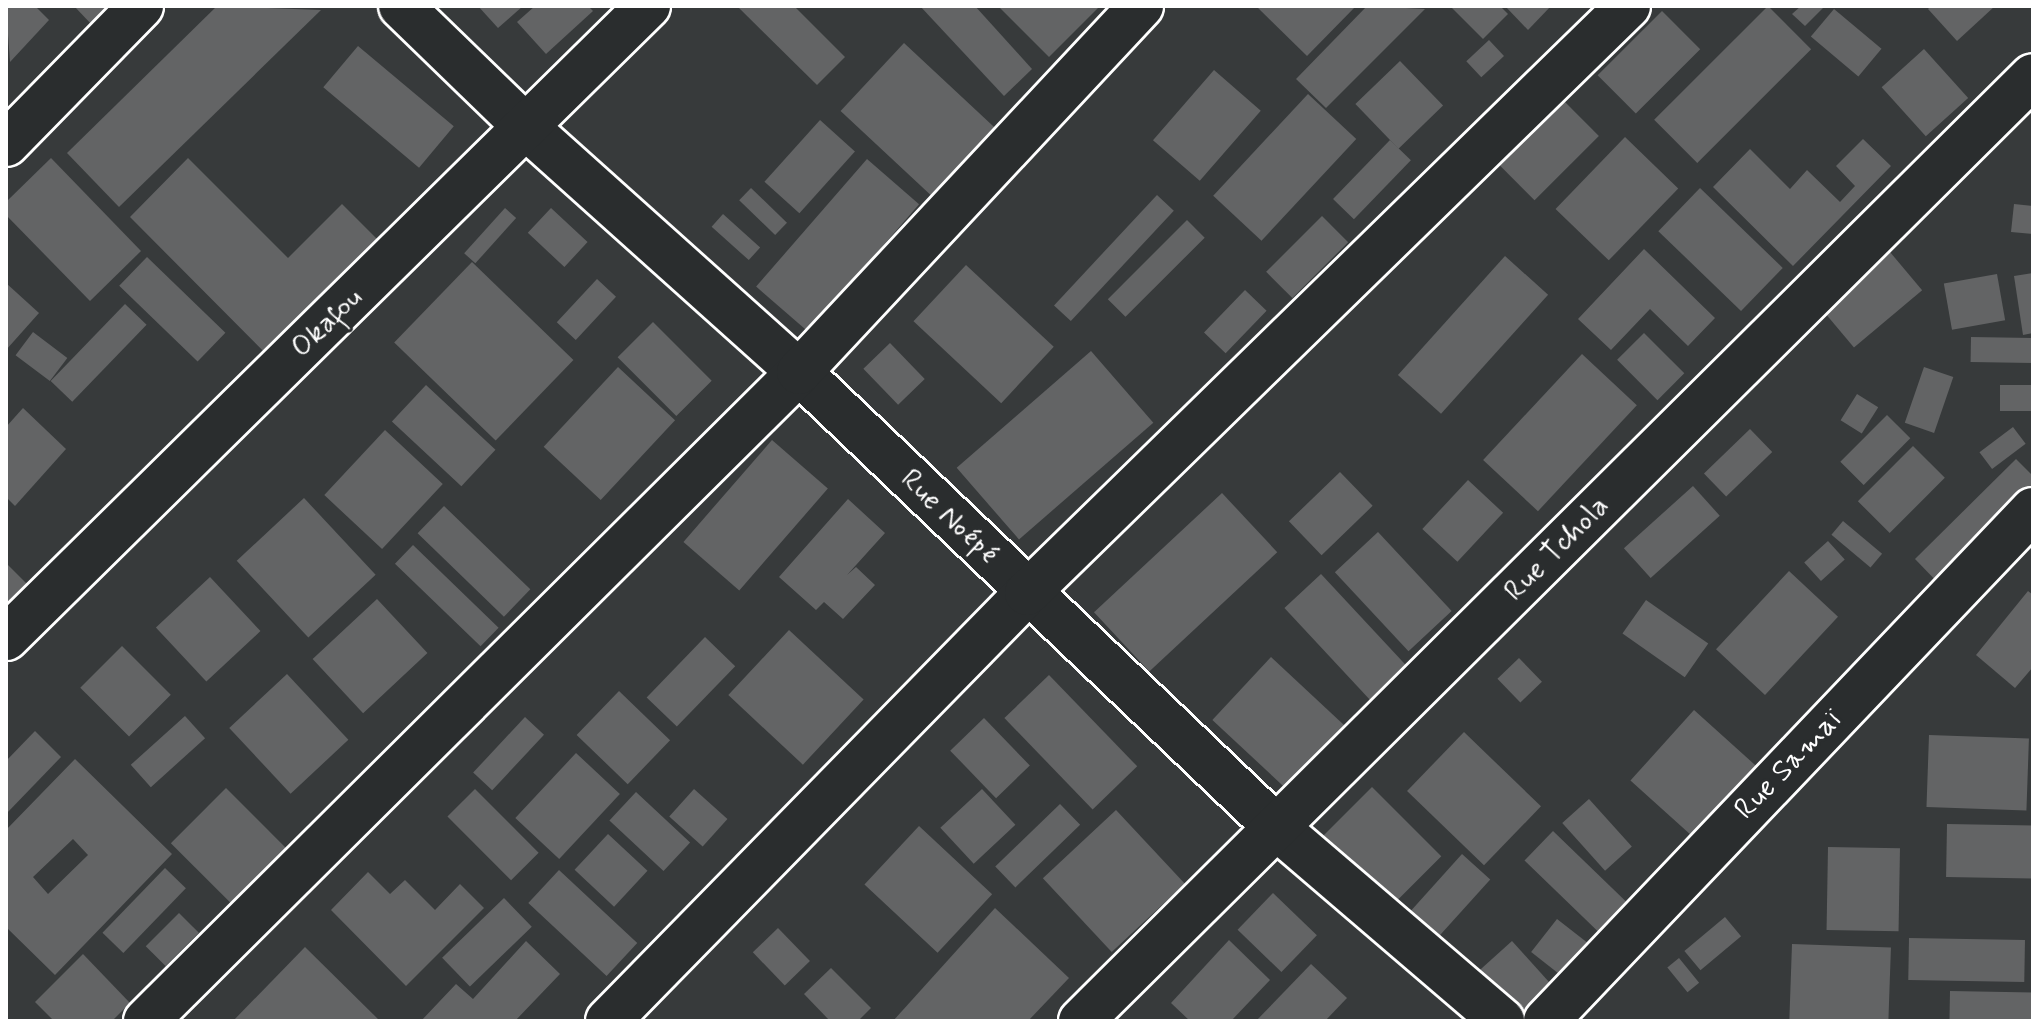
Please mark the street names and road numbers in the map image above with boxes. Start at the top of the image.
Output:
street label: Okafou [284,280,370,366]
street label: Rue Noépé [892,461,1006,573]
street label: Rue Tchola [1497,489,1617,609]
street label: Rue Samaï [1729,703,1849,827]

